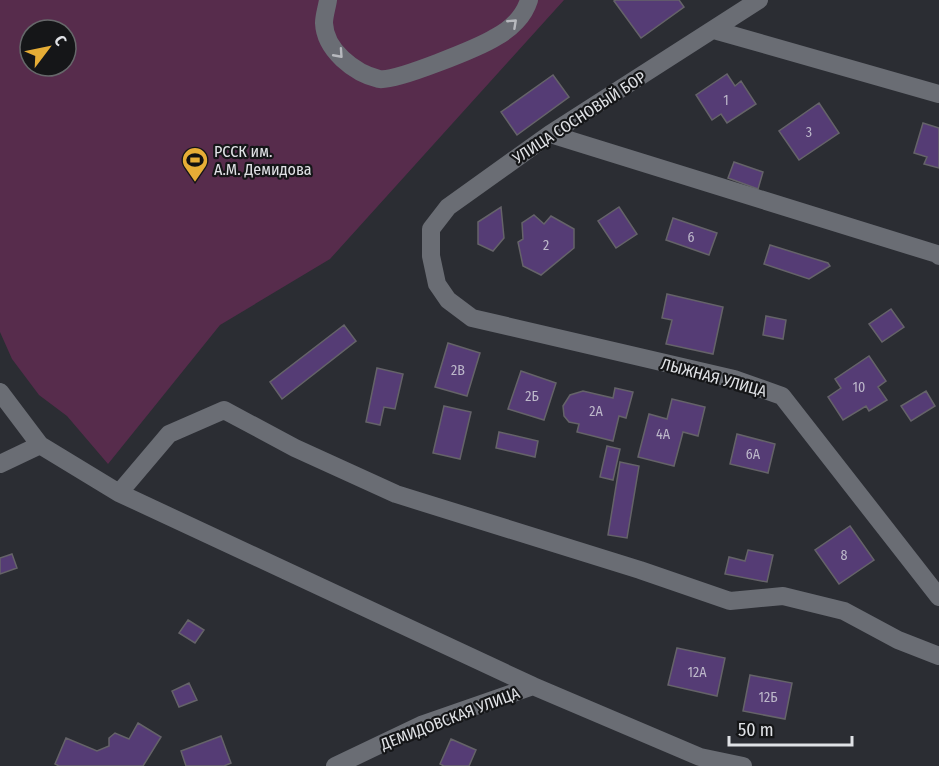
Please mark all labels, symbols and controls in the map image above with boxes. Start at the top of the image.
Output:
north arrow [18,18,78,78]
one-way arrow [505,20,516,31]
text: С [50,32,71,49]
one-way arrow [332,47,343,57]
street label: УЛИЦА СОСНОВЫЙ БОР [508,67,649,168]
house number: 1 [723,92,729,109]
house number: 3 [806,124,812,141]
place label: РССК им. А.М. Демидова [214,142,312,179]
sports icon: РССК им. А.М. Демидова [180,145,210,183]
house number: 6 [688,229,695,246]
house number: 2 [543,237,549,254]
street label: ЛЫЖНАЯ УЛИЦА [659,354,769,401]
house number: 2В [451,362,465,379]
house number: 10 [853,379,865,396]
house number: 2Б [525,388,539,405]
house number: 2А [589,403,603,420]
house number: 4А [656,426,671,443]
house number: 6А [746,446,761,463]
house number: 8 [841,547,848,564]
house number: 12А [688,664,707,681]
street label: ДЕМИДОВСКАЯ УЛИЦА [377,683,523,754]
house number: 12Б [759,689,777,706]
scale bar [729,709,852,747]
text: 50 m [738,719,774,741]

